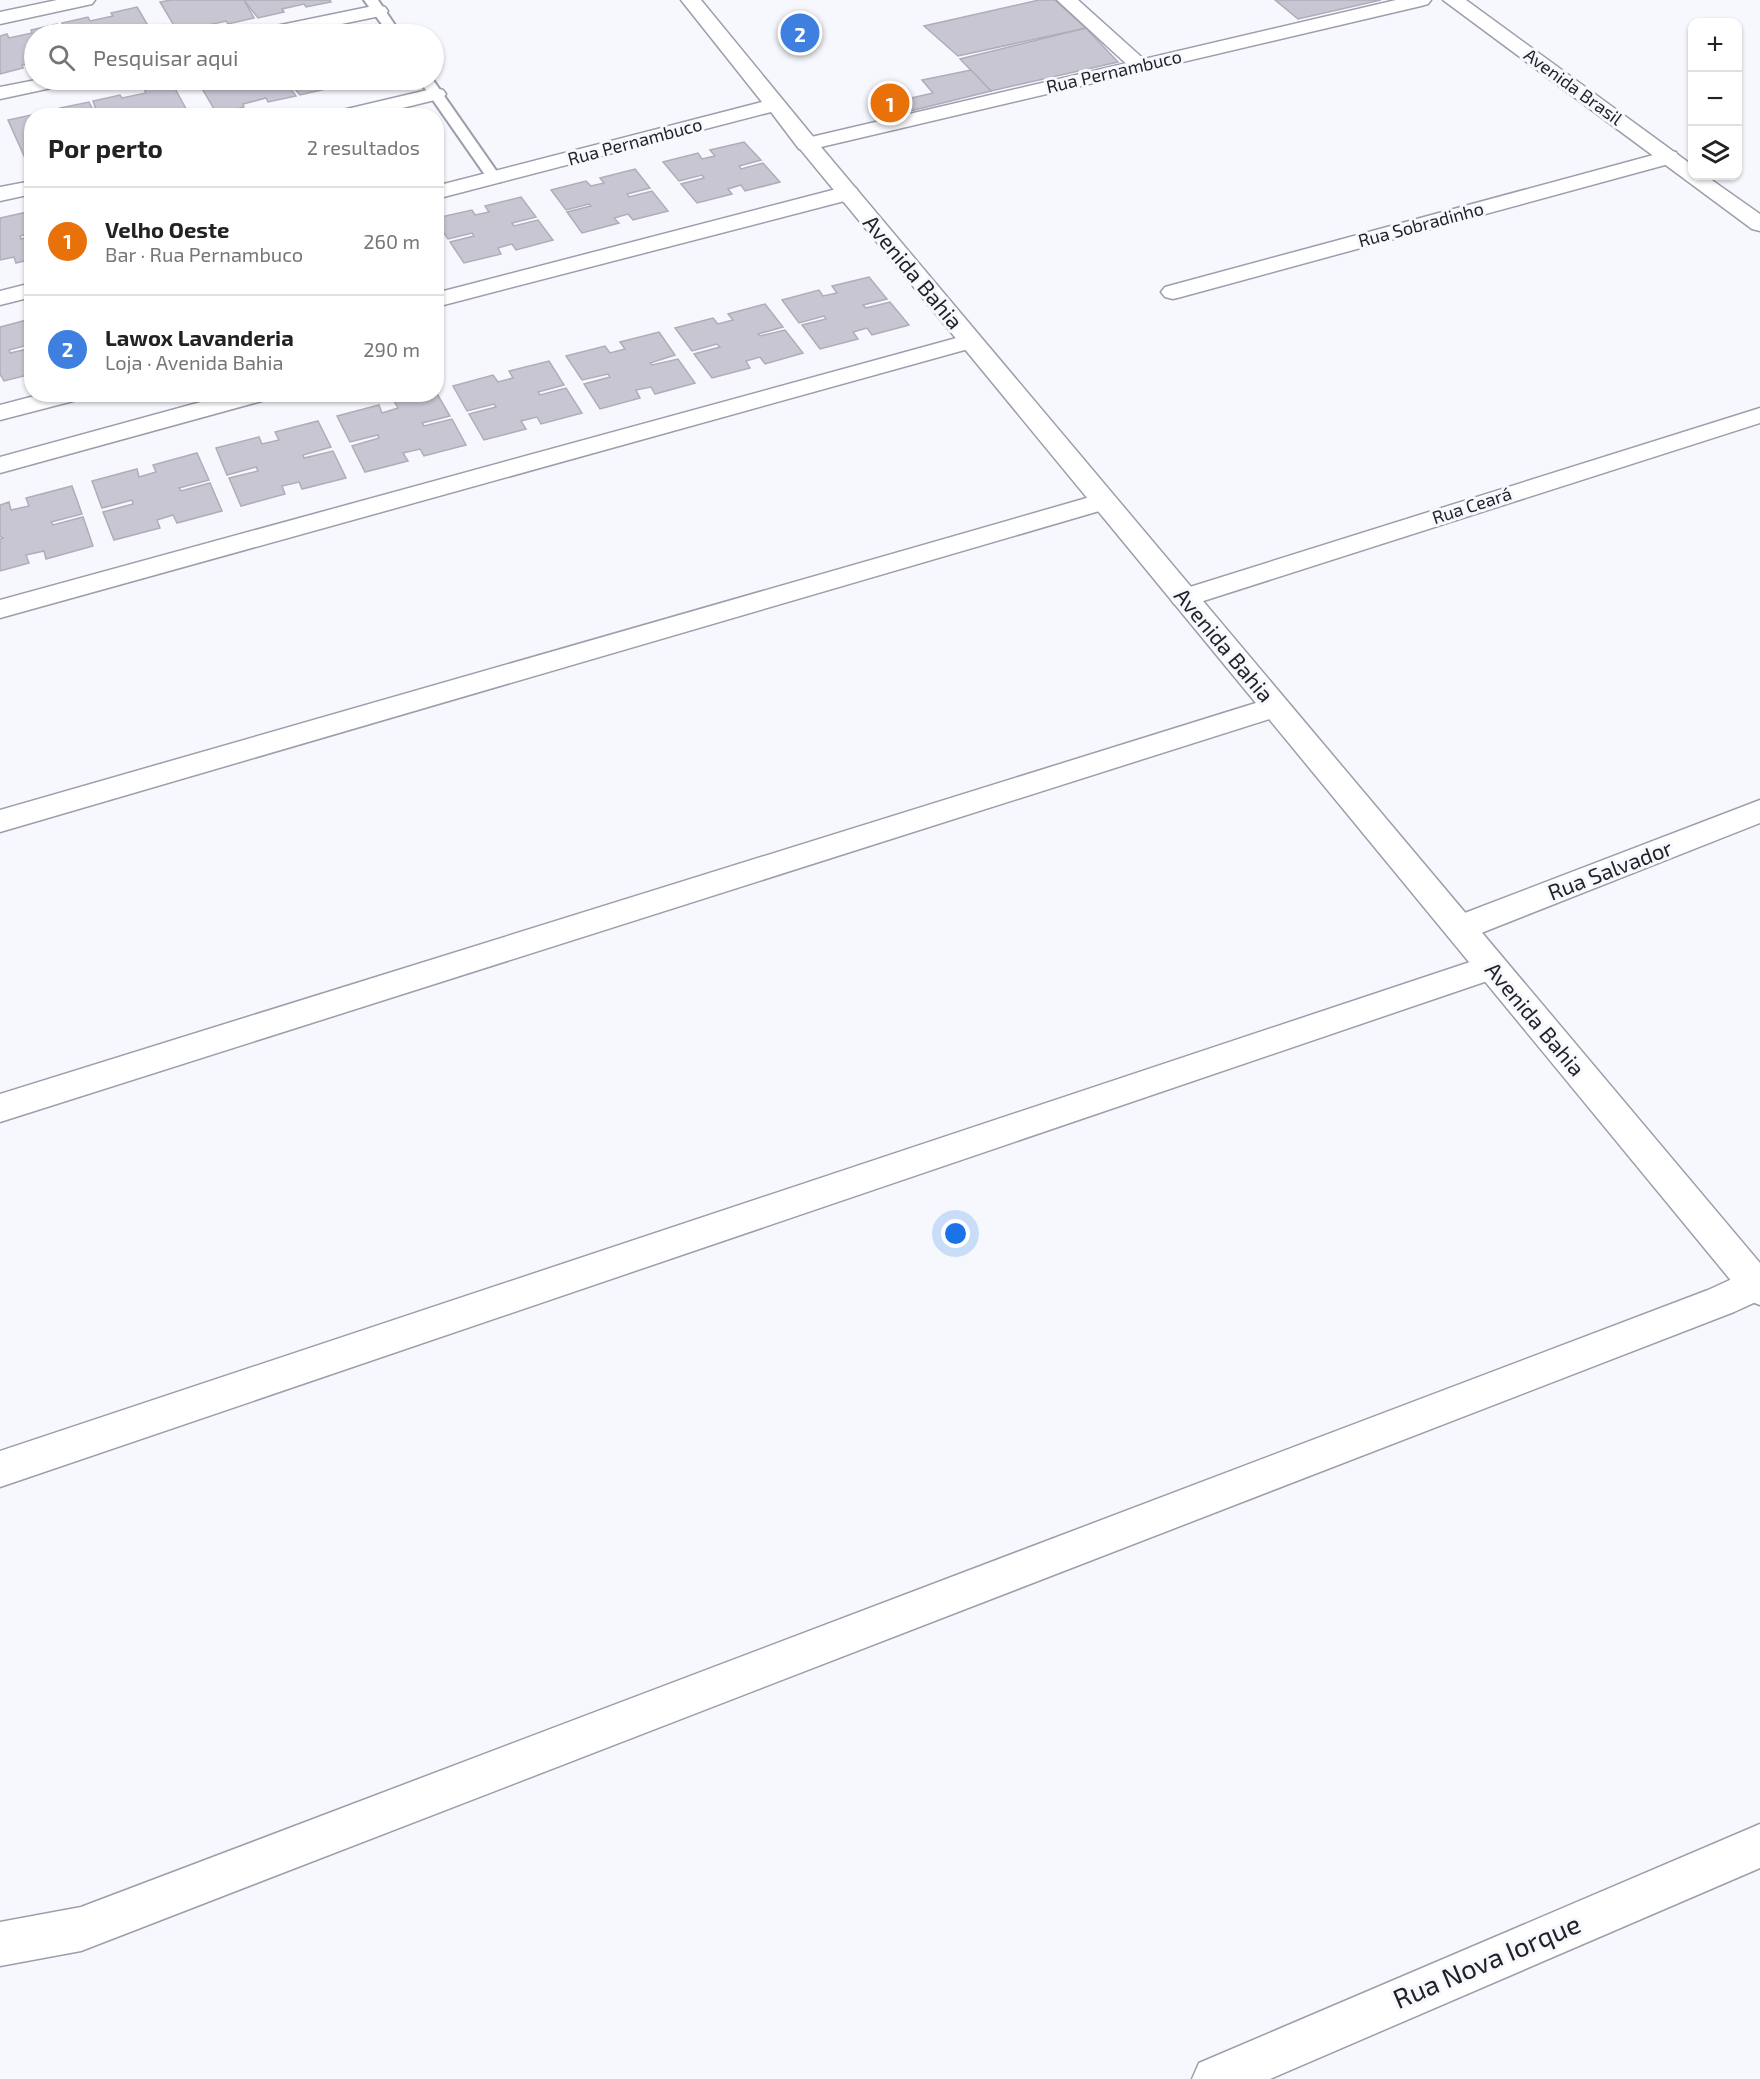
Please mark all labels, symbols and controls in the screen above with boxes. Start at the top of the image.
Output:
pin: 2 [780,10,820,56]
map controls [1688,18,1742,180]
button: + [1688,18,1742,72]
search box [24,24,444,90]
icon: search [45,41,78,74]
street label: Avenida Brasil [1520,43,1628,130]
text: Pesquisar aqui [93,44,239,70]
street label: Rua Pernambuco [1044,45,1184,97]
button: − [1688,72,1742,126]
pin: 1 [870,80,910,126]
street label: Rua Pernambuco [565,113,704,170]
button: layers [1688,126,1742,180]
text: Por perto [48,132,163,163]
text: 2 resultados [307,135,420,159]
street label: Rua Sobradinho [1356,197,1486,251]
street label: Avenida Bahia [859,209,969,334]
text: Velho Oeste [105,216,229,242]
text: 1 [63,229,72,253]
text: 260 m [363,229,420,253]
text: Bar · Rua Pernambuco [105,242,303,266]
text: Lawox Lavanderia [105,324,294,350]
text: 2 [62,337,73,361]
text: 290 m [363,337,420,361]
text: Loja · Avenida Bahia [105,350,283,374]
street label: Rua Ceará [1429,482,1514,528]
street label: Avenida Bahia [1170,582,1280,707]
street label: Rua Salvador [1544,833,1676,905]
street label: Avenida Bahia [1481,956,1591,1081]
your location [941,1219,970,1248]
street label: Rua Nova Iorque [1388,1906,1585,2015]

